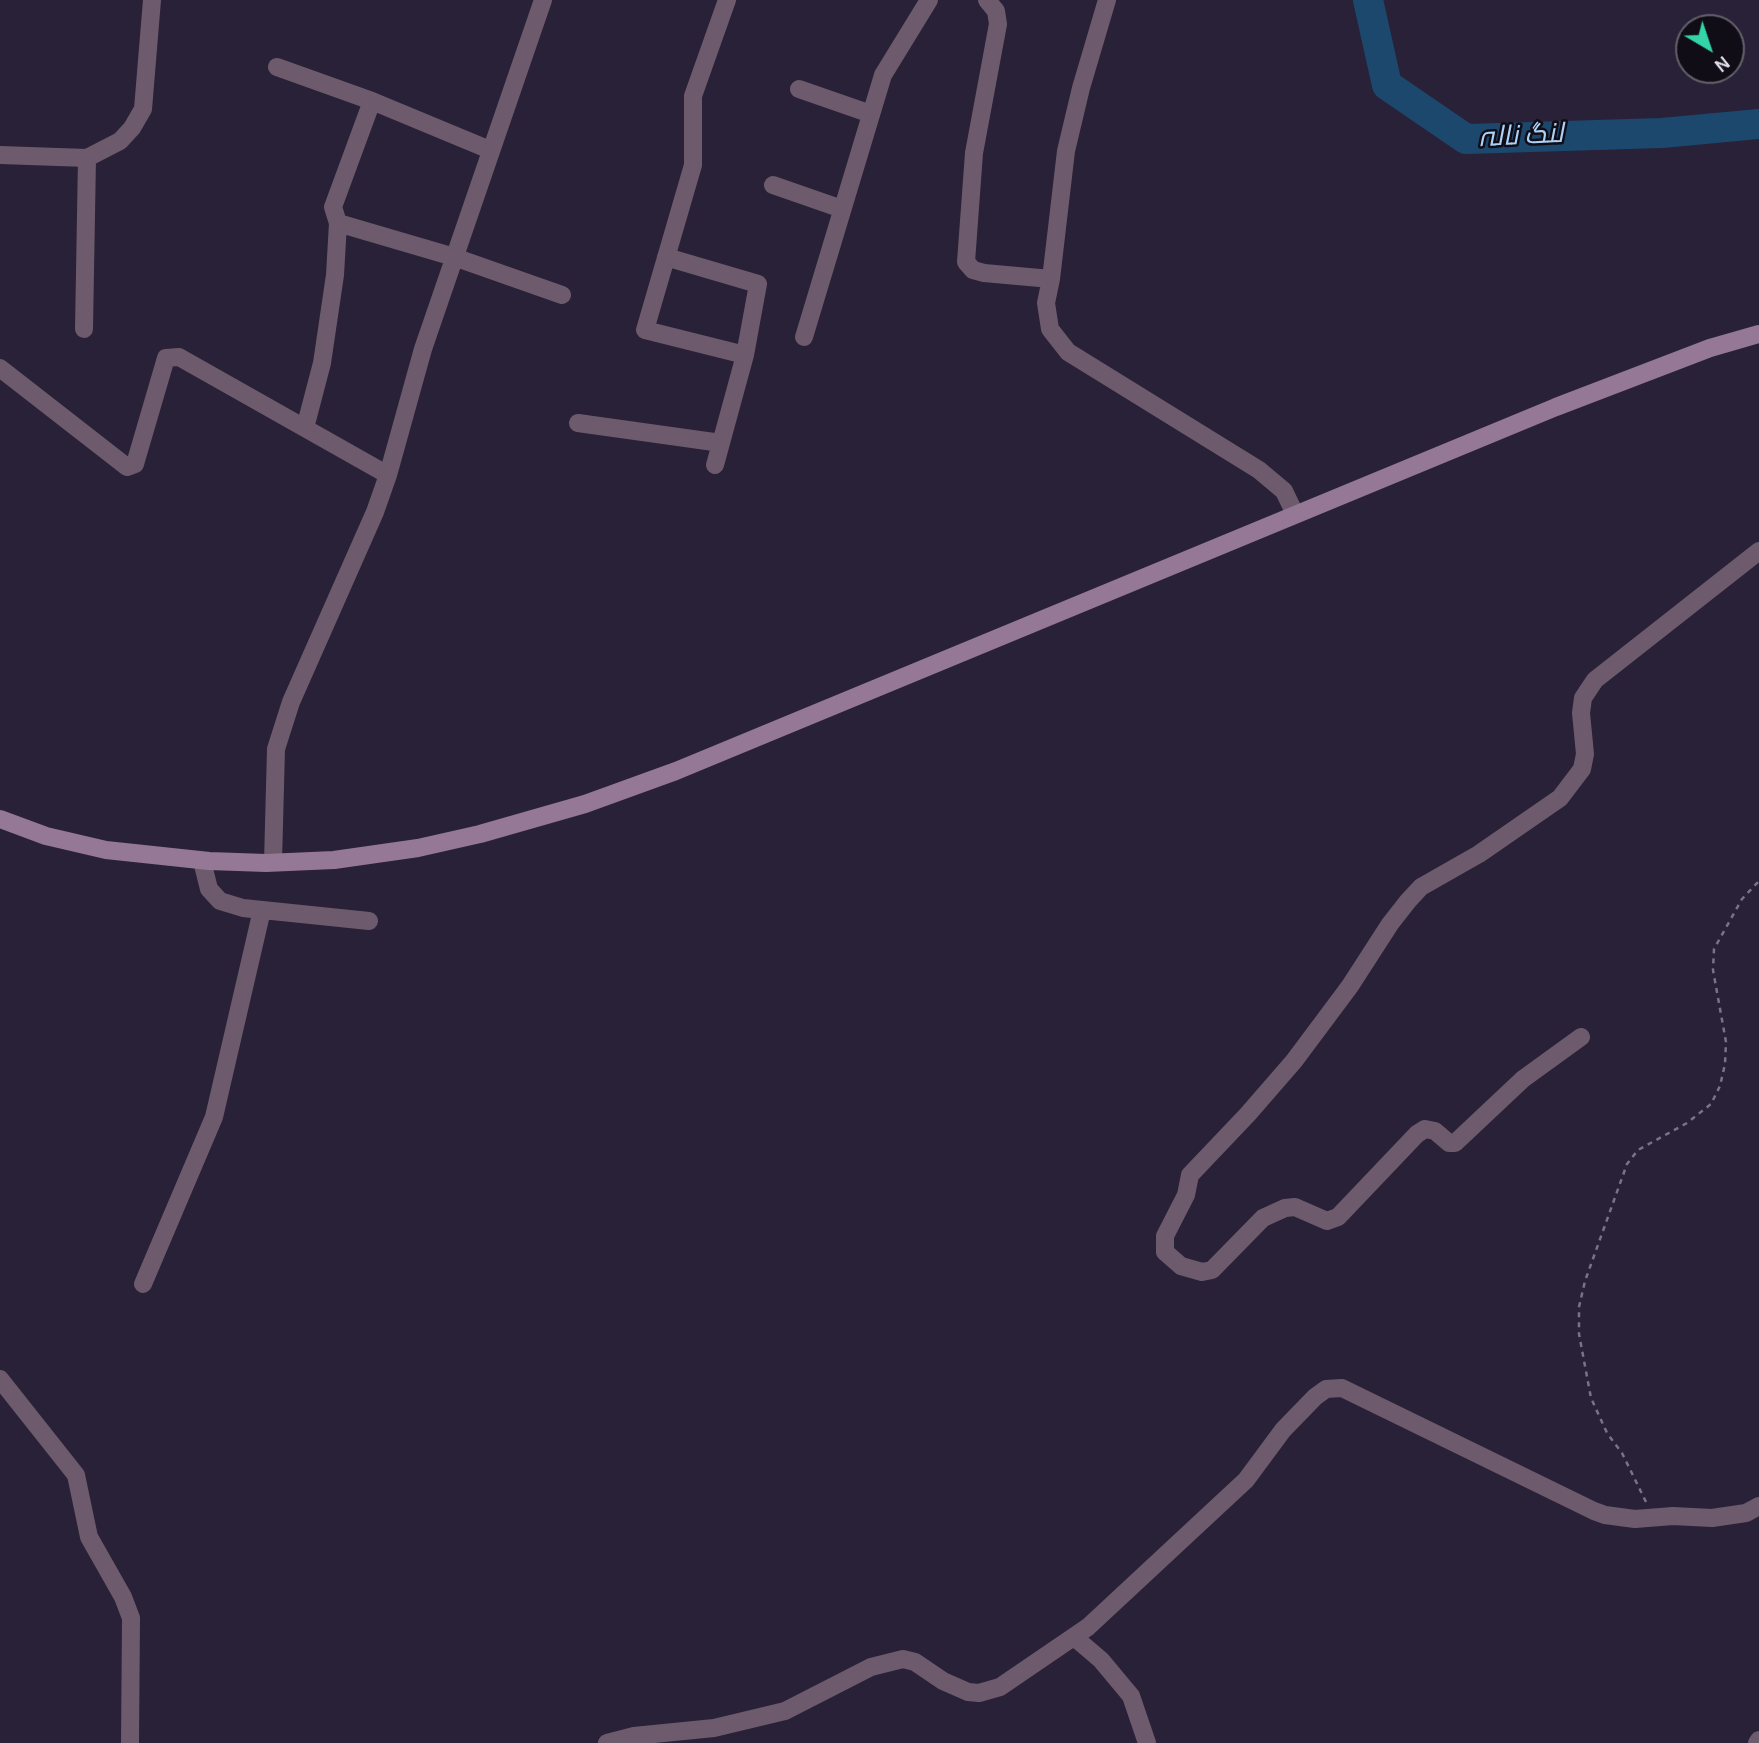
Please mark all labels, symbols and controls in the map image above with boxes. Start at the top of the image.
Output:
north arrow [1675,14,1745,84]
text: N [1710,51,1734,77]
water label: لنگ نالہ [1478,117,1564,155]

